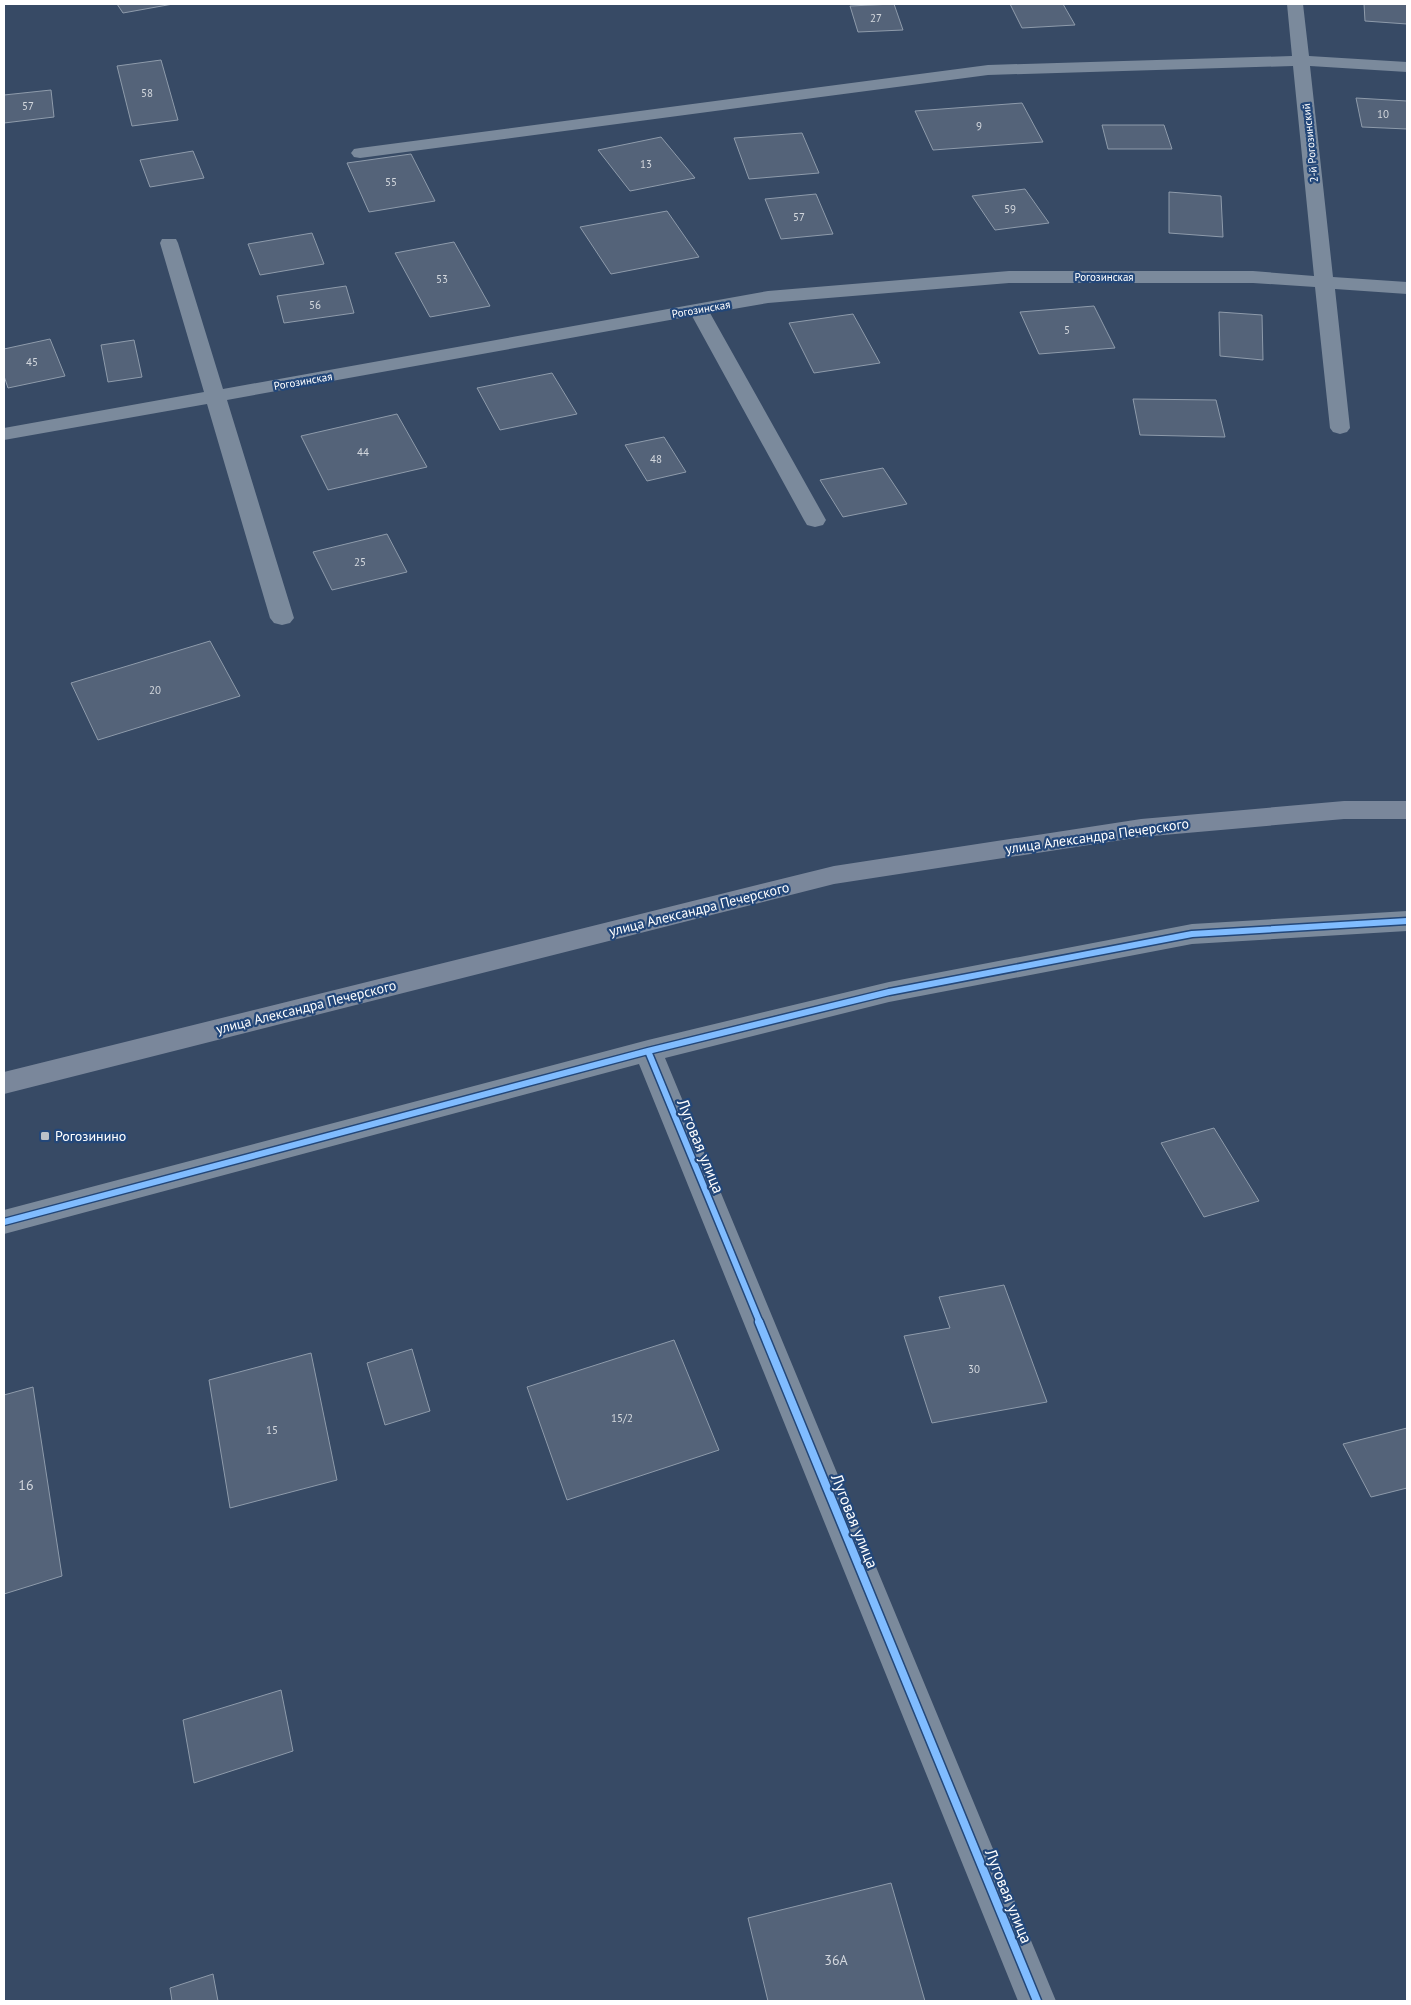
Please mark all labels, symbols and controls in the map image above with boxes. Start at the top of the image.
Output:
house number: 27 [870,11,882,25]
house number: 58 [141,86,153,100]
house number: 57 [22,99,34,113]
street label: 2-й Рогозинский [1299,103,1321,183]
house number: 10 [1377,107,1389,121]
house number: 9 [976,119,982,133]
house number: 13 [640,157,652,171]
house number: 55 [385,175,397,189]
house number: 59 [1004,202,1016,216]
house number: 57 [793,210,805,224]
street label: Рогозинская [1074,270,1134,284]
house number: 53 [436,272,448,286]
street label: Рогозинская [671,297,731,321]
house number: 56 [309,298,321,312]
house number: 5 [1064,323,1070,337]
house number: 45 [26,355,38,369]
street label: Рогозинская [273,369,333,393]
house number: 44 [357,445,369,459]
house number: 48 [650,452,662,466]
house number: 25 [354,555,366,569]
house number: 20 [149,683,161,697]
street label: улица Александра Печерского [1004,814,1190,858]
street label: улица Александра Печерского [607,878,791,940]
street label: улица Александра Печерского [214,976,398,1038]
street label: Луговая улица [673,1095,729,1196]
place label: Рогозинино [55,1127,126,1145]
marker: Рогозинино [39,1130,51,1142]
house number: 30 [968,1362,980,1376]
house number: 15/2 [611,1411,633,1425]
house number: 15 [266,1423,278,1437]
street label: Луговая улица [827,1470,883,1571]
house number: 16 [18,1476,34,1494]
street label: Луговая улица [981,1845,1037,1946]
house number: 36А [824,1951,849,1969]

